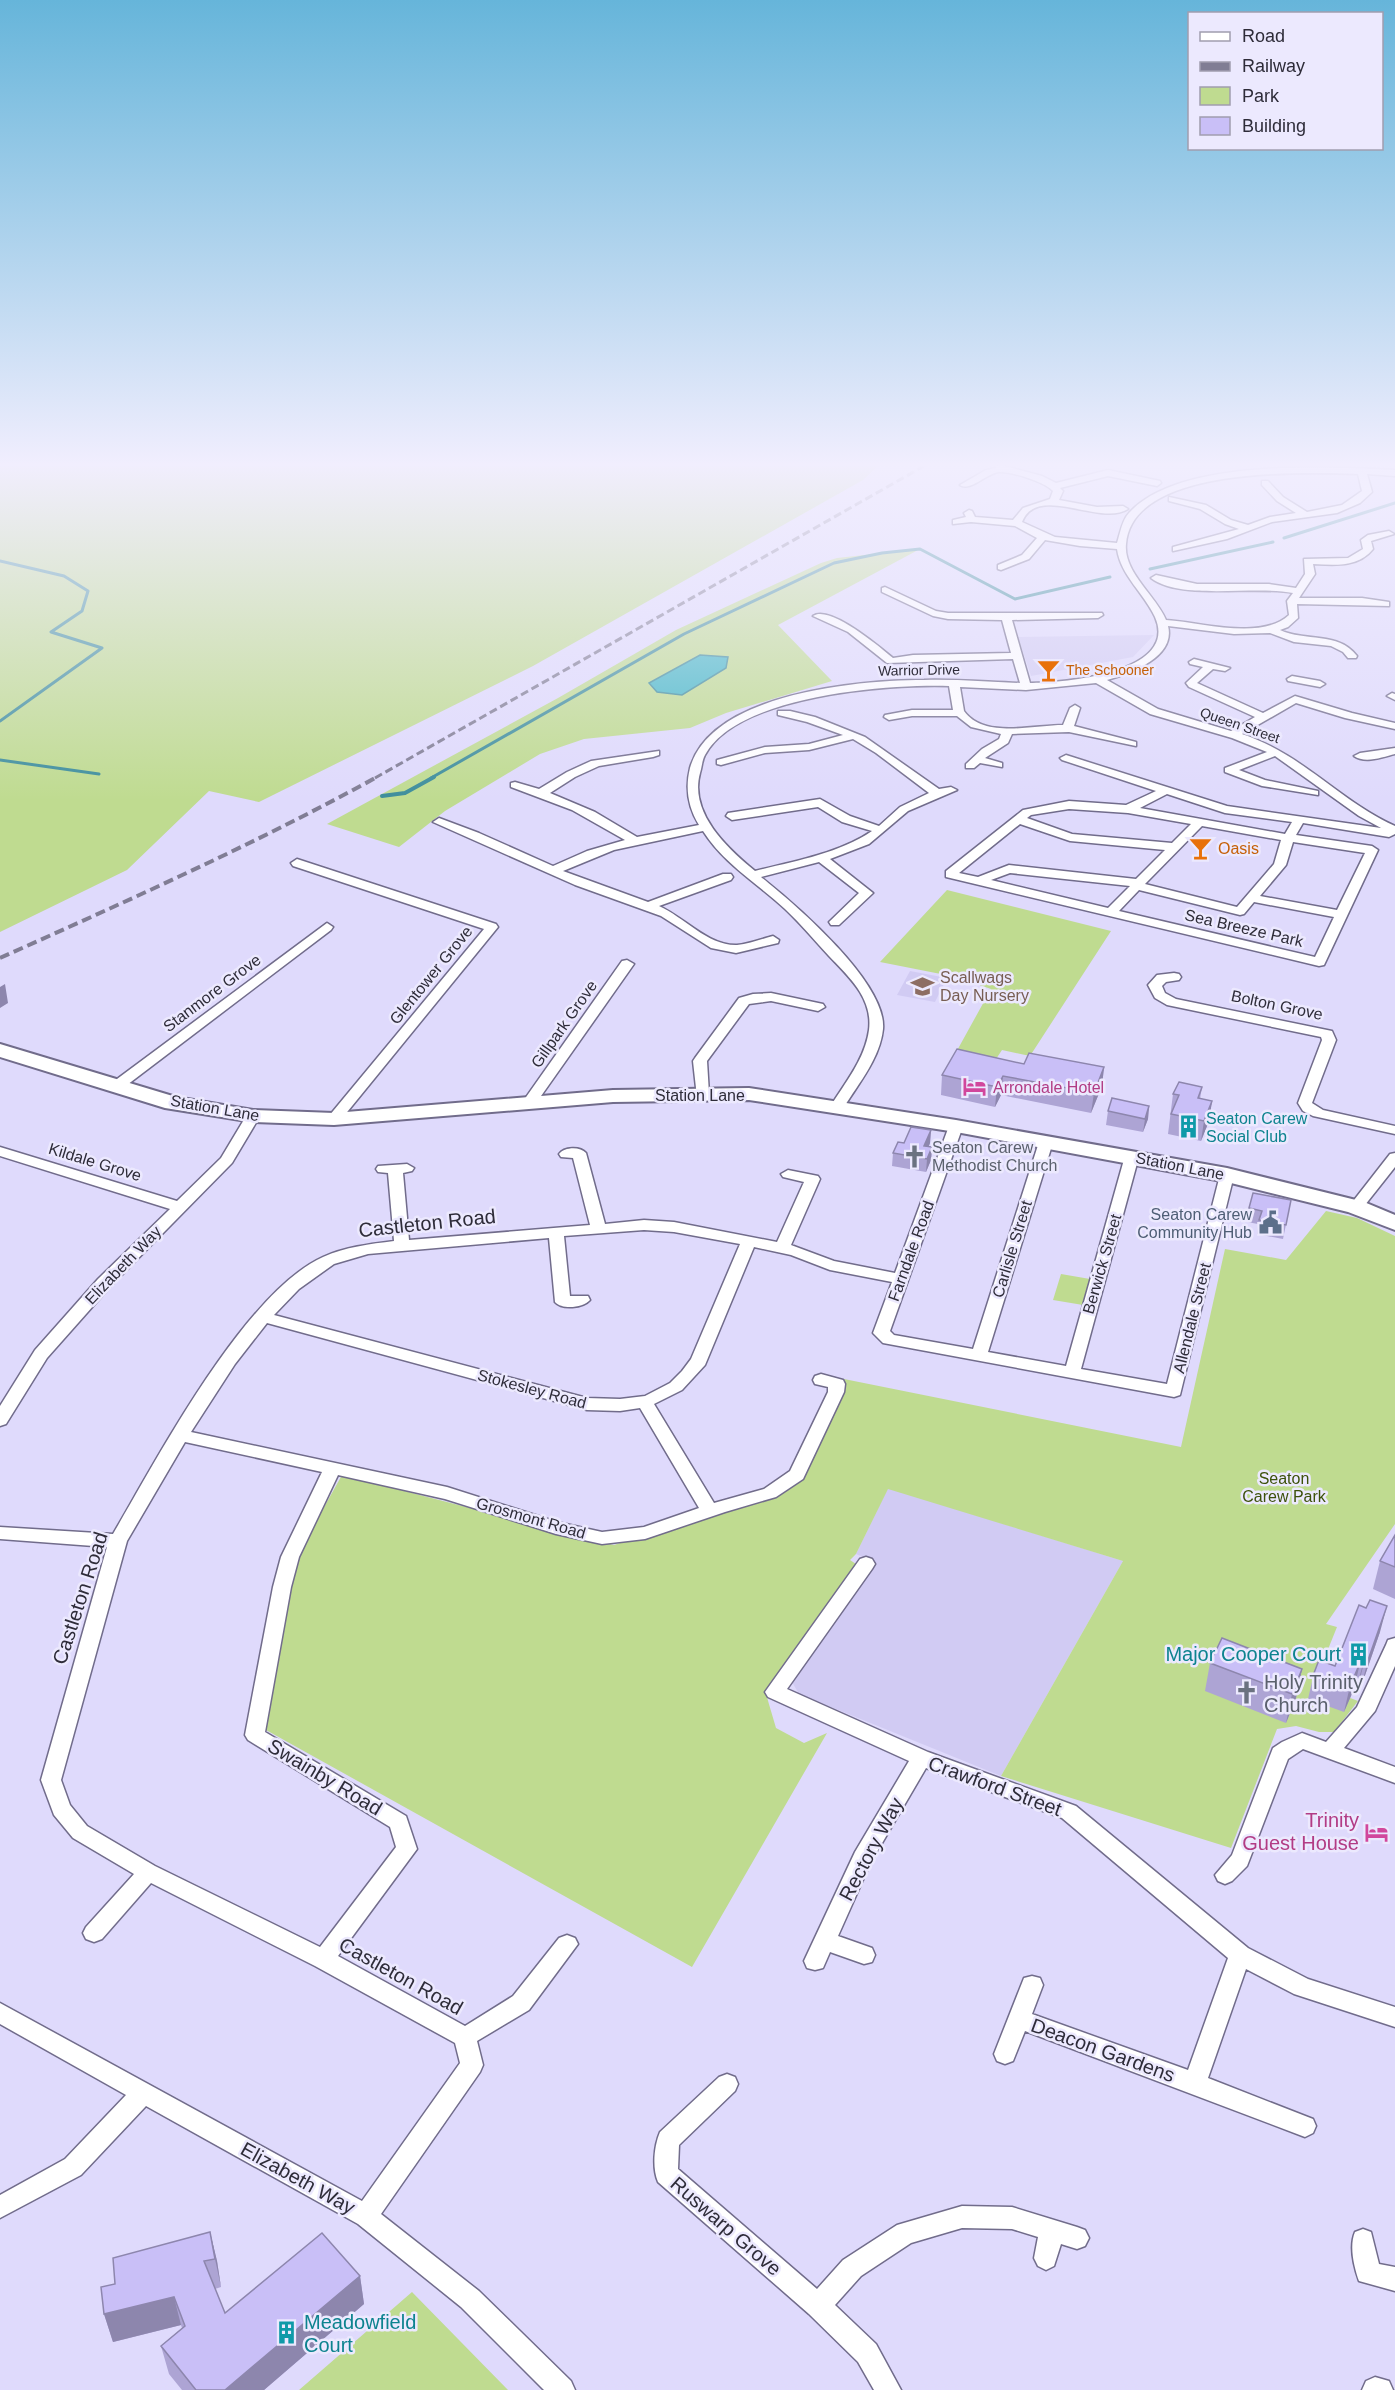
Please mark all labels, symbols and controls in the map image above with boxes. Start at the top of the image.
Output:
legend [1188,12,1383,150]
text: Road [1242,26,1285,46]
text: Railway [1242,56,1305,76]
text: Park [1242,86,1280,106]
text: Building [1242,116,1306,136]
bar icon: The Schooner [1035,657,1061,683]
street label: Warrior Drive [878,661,960,679]
place label: The Schooner [1066,662,1154,678]
street label: Queen Street [1198,704,1282,746]
bar icon: Oasis [1187,835,1213,861]
place label: Oasis [1218,840,1259,857]
street label: Sea Breeze Park [1183,906,1306,950]
street label: Glentower Grove [386,923,476,1027]
street label: Stanmore Grove [160,951,264,1035]
place label: Scallwags Day Nursery [940,969,1029,1004]
school or university icon: Scallwags Day Nursery [909,973,935,999]
street label: Gillpark Grove [528,977,600,1071]
street label: Bolton Grove [1230,987,1325,1023]
hotel icon: Arrondale Hotel [962,1074,988,1100]
place label: Arrondale Hotel [993,1079,1104,1096]
street label: Station Lane [655,1087,745,1104]
street label: Station Lane [169,1092,261,1124]
place label: Seaton Carew Social Club [1206,1110,1308,1145]
building icon: Seaton Carew Social Club [1175,1114,1201,1140]
place label: Seaton Carew Methodist Church [932,1139,1057,1174]
street label: Kildale Grove [47,1140,144,1184]
church icon: Seaton Carew Methodist Church [901,1143,927,1169]
street label: Station Lane [1134,1149,1226,1183]
street label: Farndale Road [885,1198,937,1304]
street label: Carlisle Street [989,1198,1035,1300]
street label: Castleton Road [357,1205,497,1241]
place label: Seaton Carew Community Hub [1137,1206,1252,1241]
public building icon: Seaton Carew Community Hub [1257,1210,1283,1236]
street label: Berwick Street [1080,1212,1125,1316]
street label: Elizabeth Way [82,1223,164,1307]
street label: Allendale Street [1170,1261,1214,1375]
street label: Stokesley Road [476,1366,588,1412]
park label: Seaton Carew Park [1242,1470,1327,1505]
street label: Grosmont Road [474,1494,588,1542]
street label: Castleton Road [48,1529,112,1667]
building icon: Major Cooper Court [1346,1641,1372,1667]
place label: Major Cooper Court [1165,1643,1341,1665]
place label: Holy Trinity Church [1264,1671,1363,1716]
church icon: Holy Trinity Church [1233,1680,1259,1706]
street label: Swainby Road [264,1734,386,1820]
street label: Crawford Street [925,1752,1065,1820]
street label: Rectory Way [835,1794,907,1904]
place label: Trinity Guest House [1242,1809,1359,1854]
hotel icon: Trinity Guest House [1364,1819,1390,1845]
street label: Castleton Road [335,1933,467,2019]
street label: Deacon Gardens [1028,2014,1178,2086]
street label: Elizabeth Way [237,2138,359,2218]
street label: Ruswarp Grove [666,2172,786,2280]
place label: Meadowfield Court [304,2311,416,2356]
building icon: Meadowfield Court [273,2320,299,2346]

